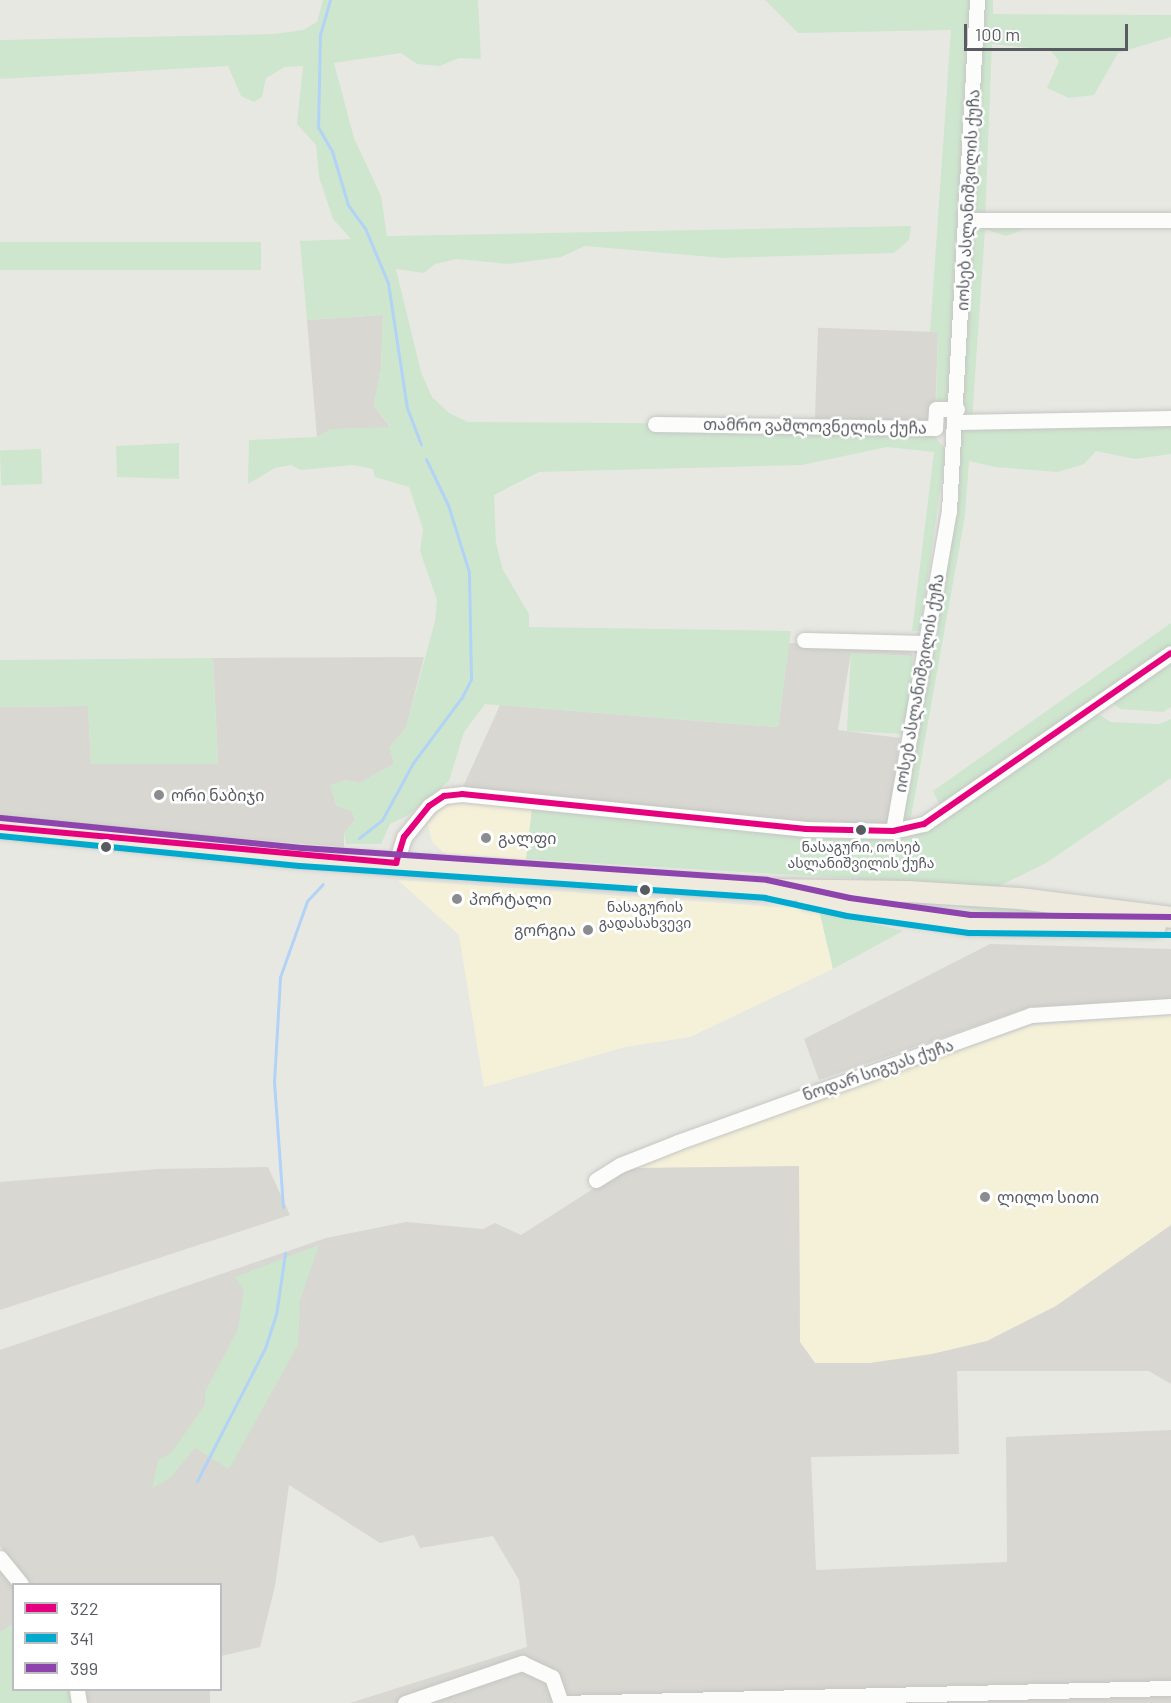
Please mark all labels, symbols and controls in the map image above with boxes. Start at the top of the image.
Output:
scale bar [967,12,1130,50]
text: 100 m [975,23,1020,45]
street label: იოსებ ასლანიშვილის ქუჩა [953,89,983,311]
street label: თამრო ვაშლოვნელის ქუჩა [703,414,927,438]
street label: იოსებ ასლანიშვილის ქუჩა [890,572,948,794]
place label: ორი ნაბიჯი [171,785,265,805]
marker: ორი ნაბიჯი [152,788,166,802]
marker: ნასაგური, იოსებ ასლანიშვილის ქუჩა [855,824,867,836]
place label: გალფი [498,828,556,848]
marker: გალფი [479,831,493,845]
place label: ნასაგური, იოსებ ასლანიშვილის ქუჩა [787,839,935,872]
unlabelled marker [100,841,112,853]
marker: ნასაგურის გადასახვევი [639,884,651,896]
place label: პორტალი [469,889,552,909]
marker: პორტალი [450,892,464,906]
place label: ნასაგურის გადასახვევი [599,899,691,932]
place label: გორგია [514,920,576,940]
marker: გორგია [581,923,595,937]
street label: ნოდარ სიგუას ქუჩა [800,1035,956,1105]
place label: ლილო სითი [997,1187,1099,1207]
marker: ლილო სითი [978,1190,992,1204]
legend [12,1583,222,1691]
text: 322 [70,1597,99,1619]
text: 341 [70,1627,94,1649]
text: 399 [70,1657,98,1679]

